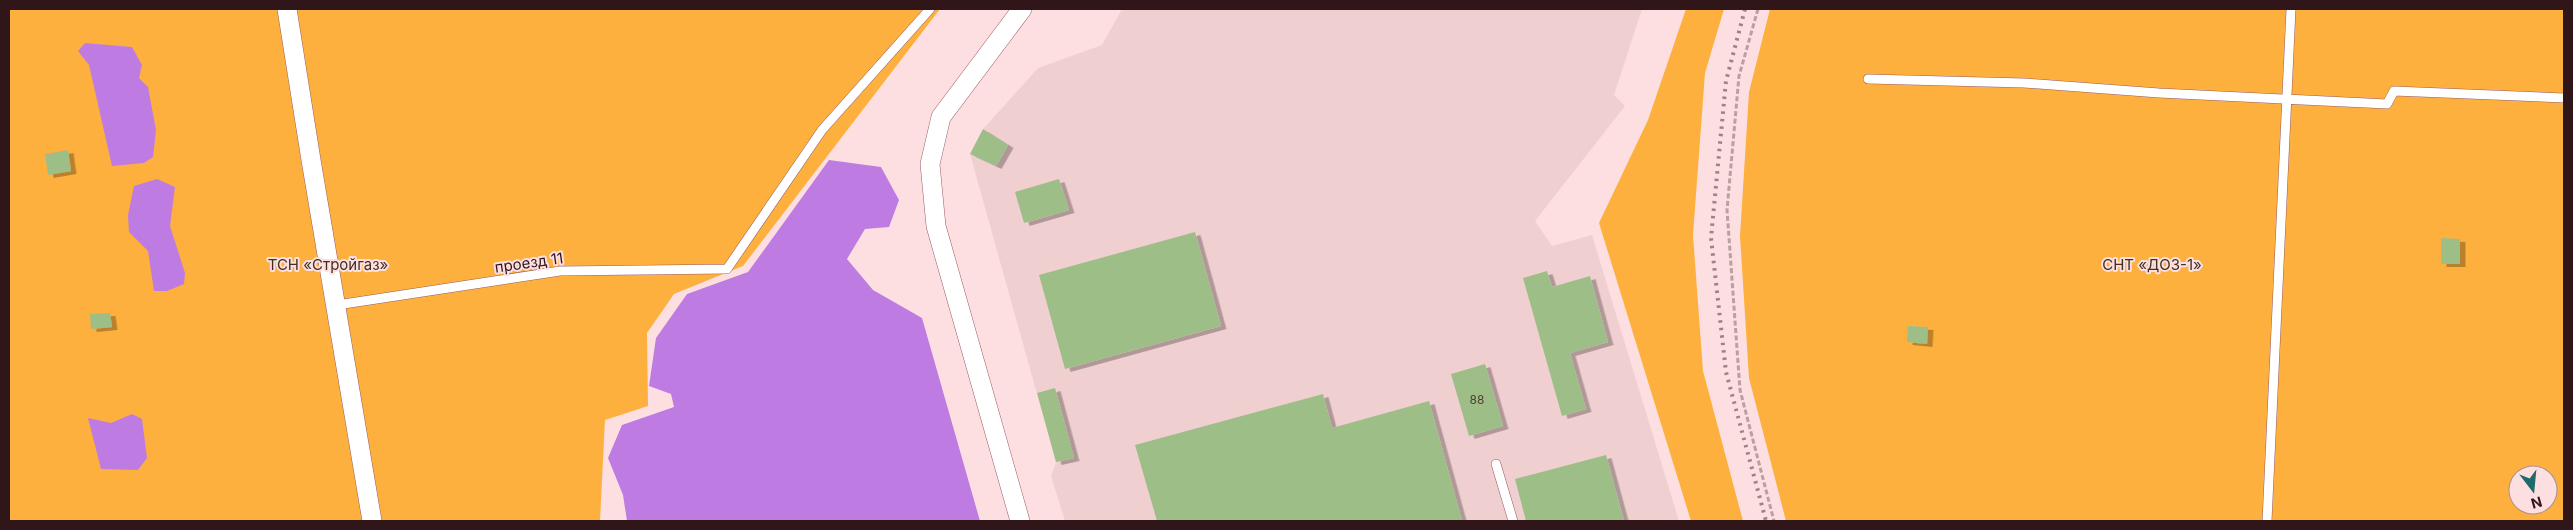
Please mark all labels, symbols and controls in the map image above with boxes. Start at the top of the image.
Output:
street label: проезд 11 [493,248,564,277]
park label: ТСН «Стройгаз» [268,255,388,274]
park label: СНТ «ДОЗ-1» [2102,255,2202,274]
house number: 88 [1470,392,1484,407]
north arrow [2508,465,2558,515]
text: N [2529,493,2544,513]

